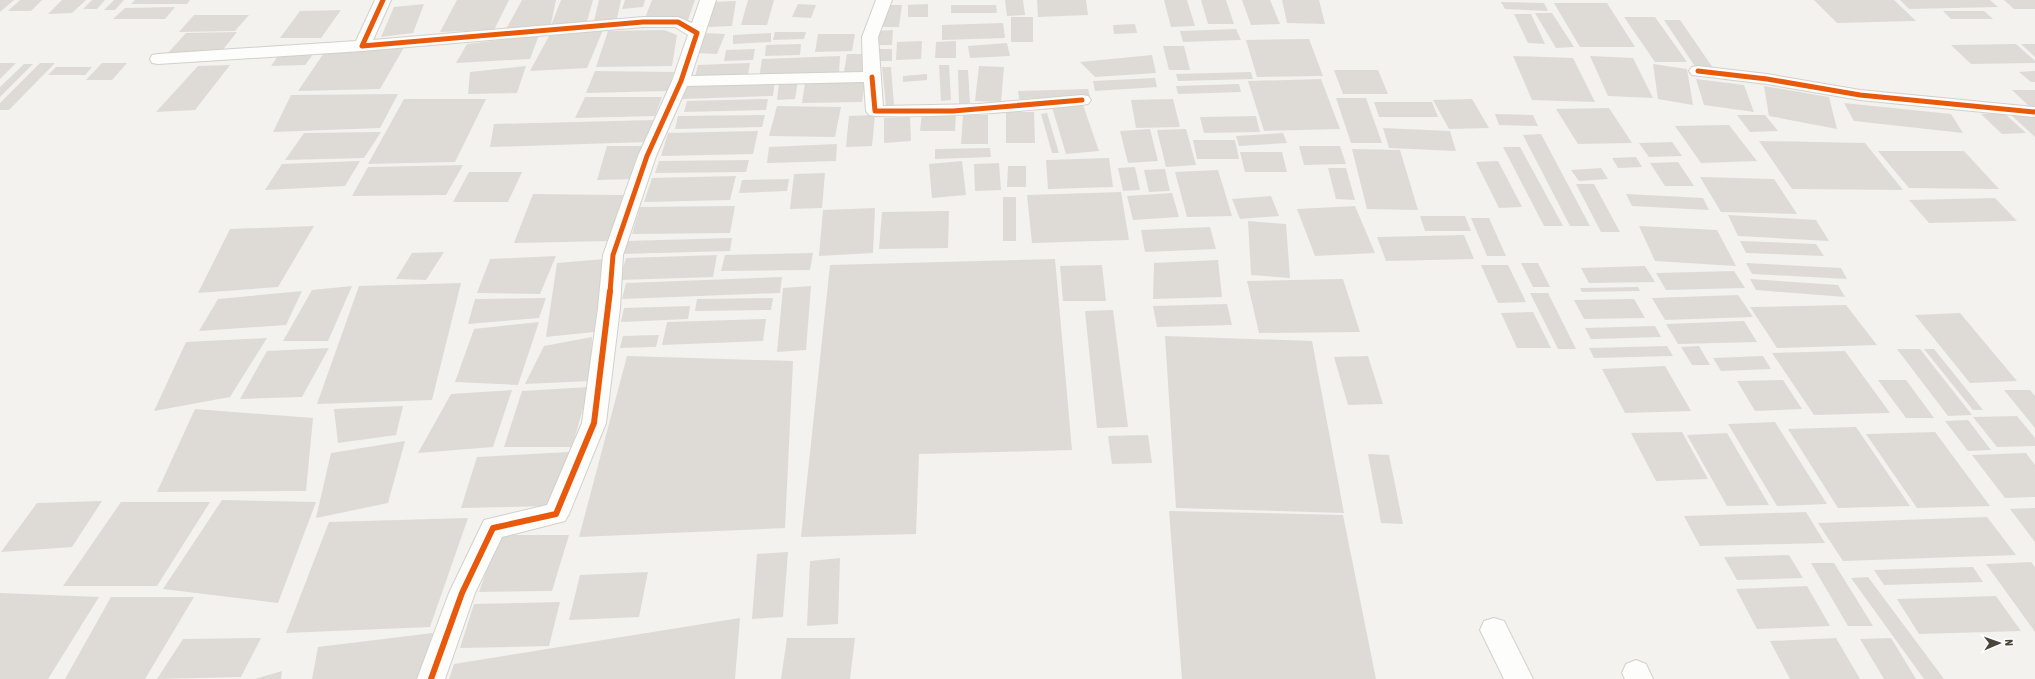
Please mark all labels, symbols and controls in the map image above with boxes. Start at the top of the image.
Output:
north arrow [1979,623,2019,663]
text: N [2003,639,2015,646]

